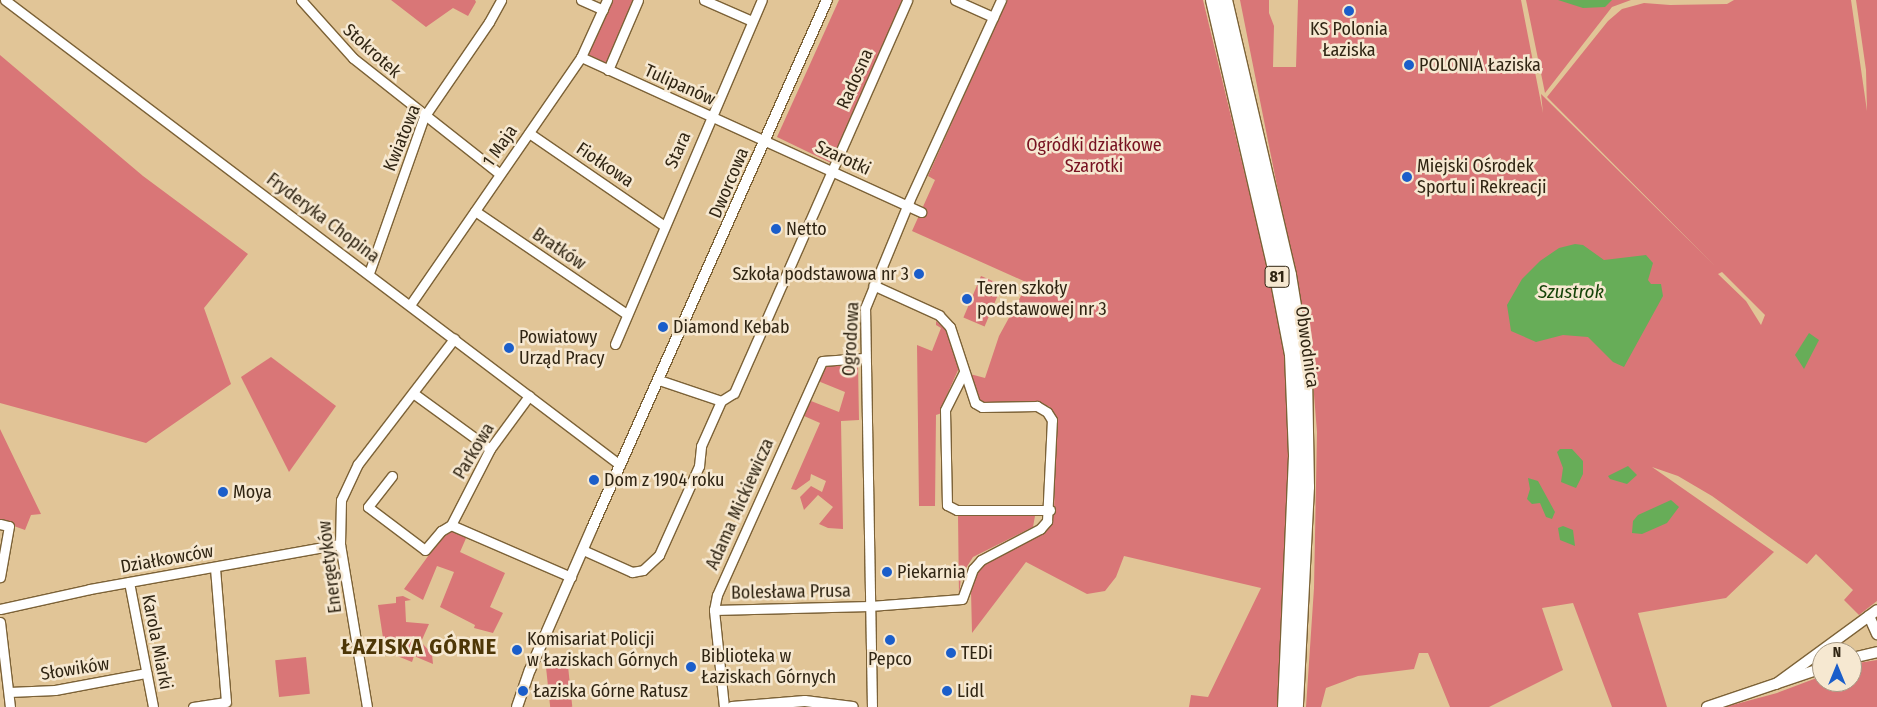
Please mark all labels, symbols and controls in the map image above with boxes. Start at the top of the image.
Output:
marker: KS Polonia Łaziska [1343,5,1355,17]
street label: Stokrotek [339,19,405,83]
place label: KS Polonia Łaziska [1310,19,1388,62]
street label: Radosna [832,46,878,112]
place label: POLONIA Łaziska [1419,54,1541,76]
marker: POLONIA Łaziska [1403,59,1415,71]
street label: Tulipanów [641,60,719,110]
street label: Kwiatowa [379,101,425,175]
street label: 1 Maja [478,121,522,171]
street label: Stara [660,128,696,172]
park label: Ogródki działkowe Szarotki [1026,135,1162,178]
street label: Szarotki [812,136,874,180]
street label: Fiołkowa [572,138,638,192]
street label: Dworcowa [704,144,754,222]
place label: Miejski Ośrodek Sportu i Rekreacji [1417,156,1546,198]
street label: Fryderyka Chopina [262,168,384,268]
marker: Miejski Ośrodek Sportu i Rekreacji [1401,171,1413,183]
place label: Netto [786,218,827,240]
street label: Bratków [528,223,590,275]
marker: Netto [770,223,782,235]
place label: Szkoła podstawowa nr 3 [732,263,909,285]
road number: 81 [1264,264,1290,290]
marker: Szkoła podstawowa nr 3 [913,268,925,280]
place label: Teren szkoły podstawowej nr 3 [977,278,1107,320]
water label: Szustrok [1538,281,1604,303]
marker: Teren szkoły podstawowej nr 3 [961,293,973,305]
street label: Ogrodowa [838,301,864,377]
street label: Obwodnica [1291,305,1323,389]
place label: Diamond Kebab [673,316,789,338]
marker: Diamond Kebab [657,321,669,333]
place label: Powiatowy Urząd Pracy [519,327,605,369]
marker: Powiatowy Urząd Pracy [503,342,515,354]
street label: Parkowa [449,419,499,483]
street label: Adama Mickiewicza [701,435,779,573]
place label: Dom z 1904 roku [604,469,724,491]
marker: Dom z 1904 roku [588,474,600,486]
place label: Moya [233,481,272,503]
marker: Moya [217,486,229,498]
street label: Energetyków [314,519,346,615]
street label: Działkowców [119,540,215,578]
place label: Piekarnia [897,561,966,583]
marker: Piekarnia [881,566,893,578]
street label: Bolesława Prusa [731,580,851,604]
street label: Karola Miarki [137,593,177,691]
place label: Komisariat Policji w Łaziskach Górnych [527,629,678,672]
district label: ŁAZISKA GÓRNE [339,634,499,660]
marker: Pepco [884,634,896,646]
place label: TEDi [961,642,993,664]
north arrow [1812,642,1862,692]
marker: Komisariat Policji w Łaziskach Górnych [511,644,523,656]
text: N [1833,644,1841,661]
place label: Biblioteka w Łaziskach Górnych [701,646,836,689]
marker: TEDi [945,647,957,659]
place label: Pepco [868,648,912,670]
street label: Słowików [39,653,111,685]
marker: Biblioteka w Łaziskach Górnych [685,661,697,673]
place label: Łaziska Górne Ratusz [533,680,688,702]
place label: Lidl [957,680,984,702]
marker: Łaziska Górne Ratusz [517,685,529,697]
marker: Lidl [941,685,953,697]

